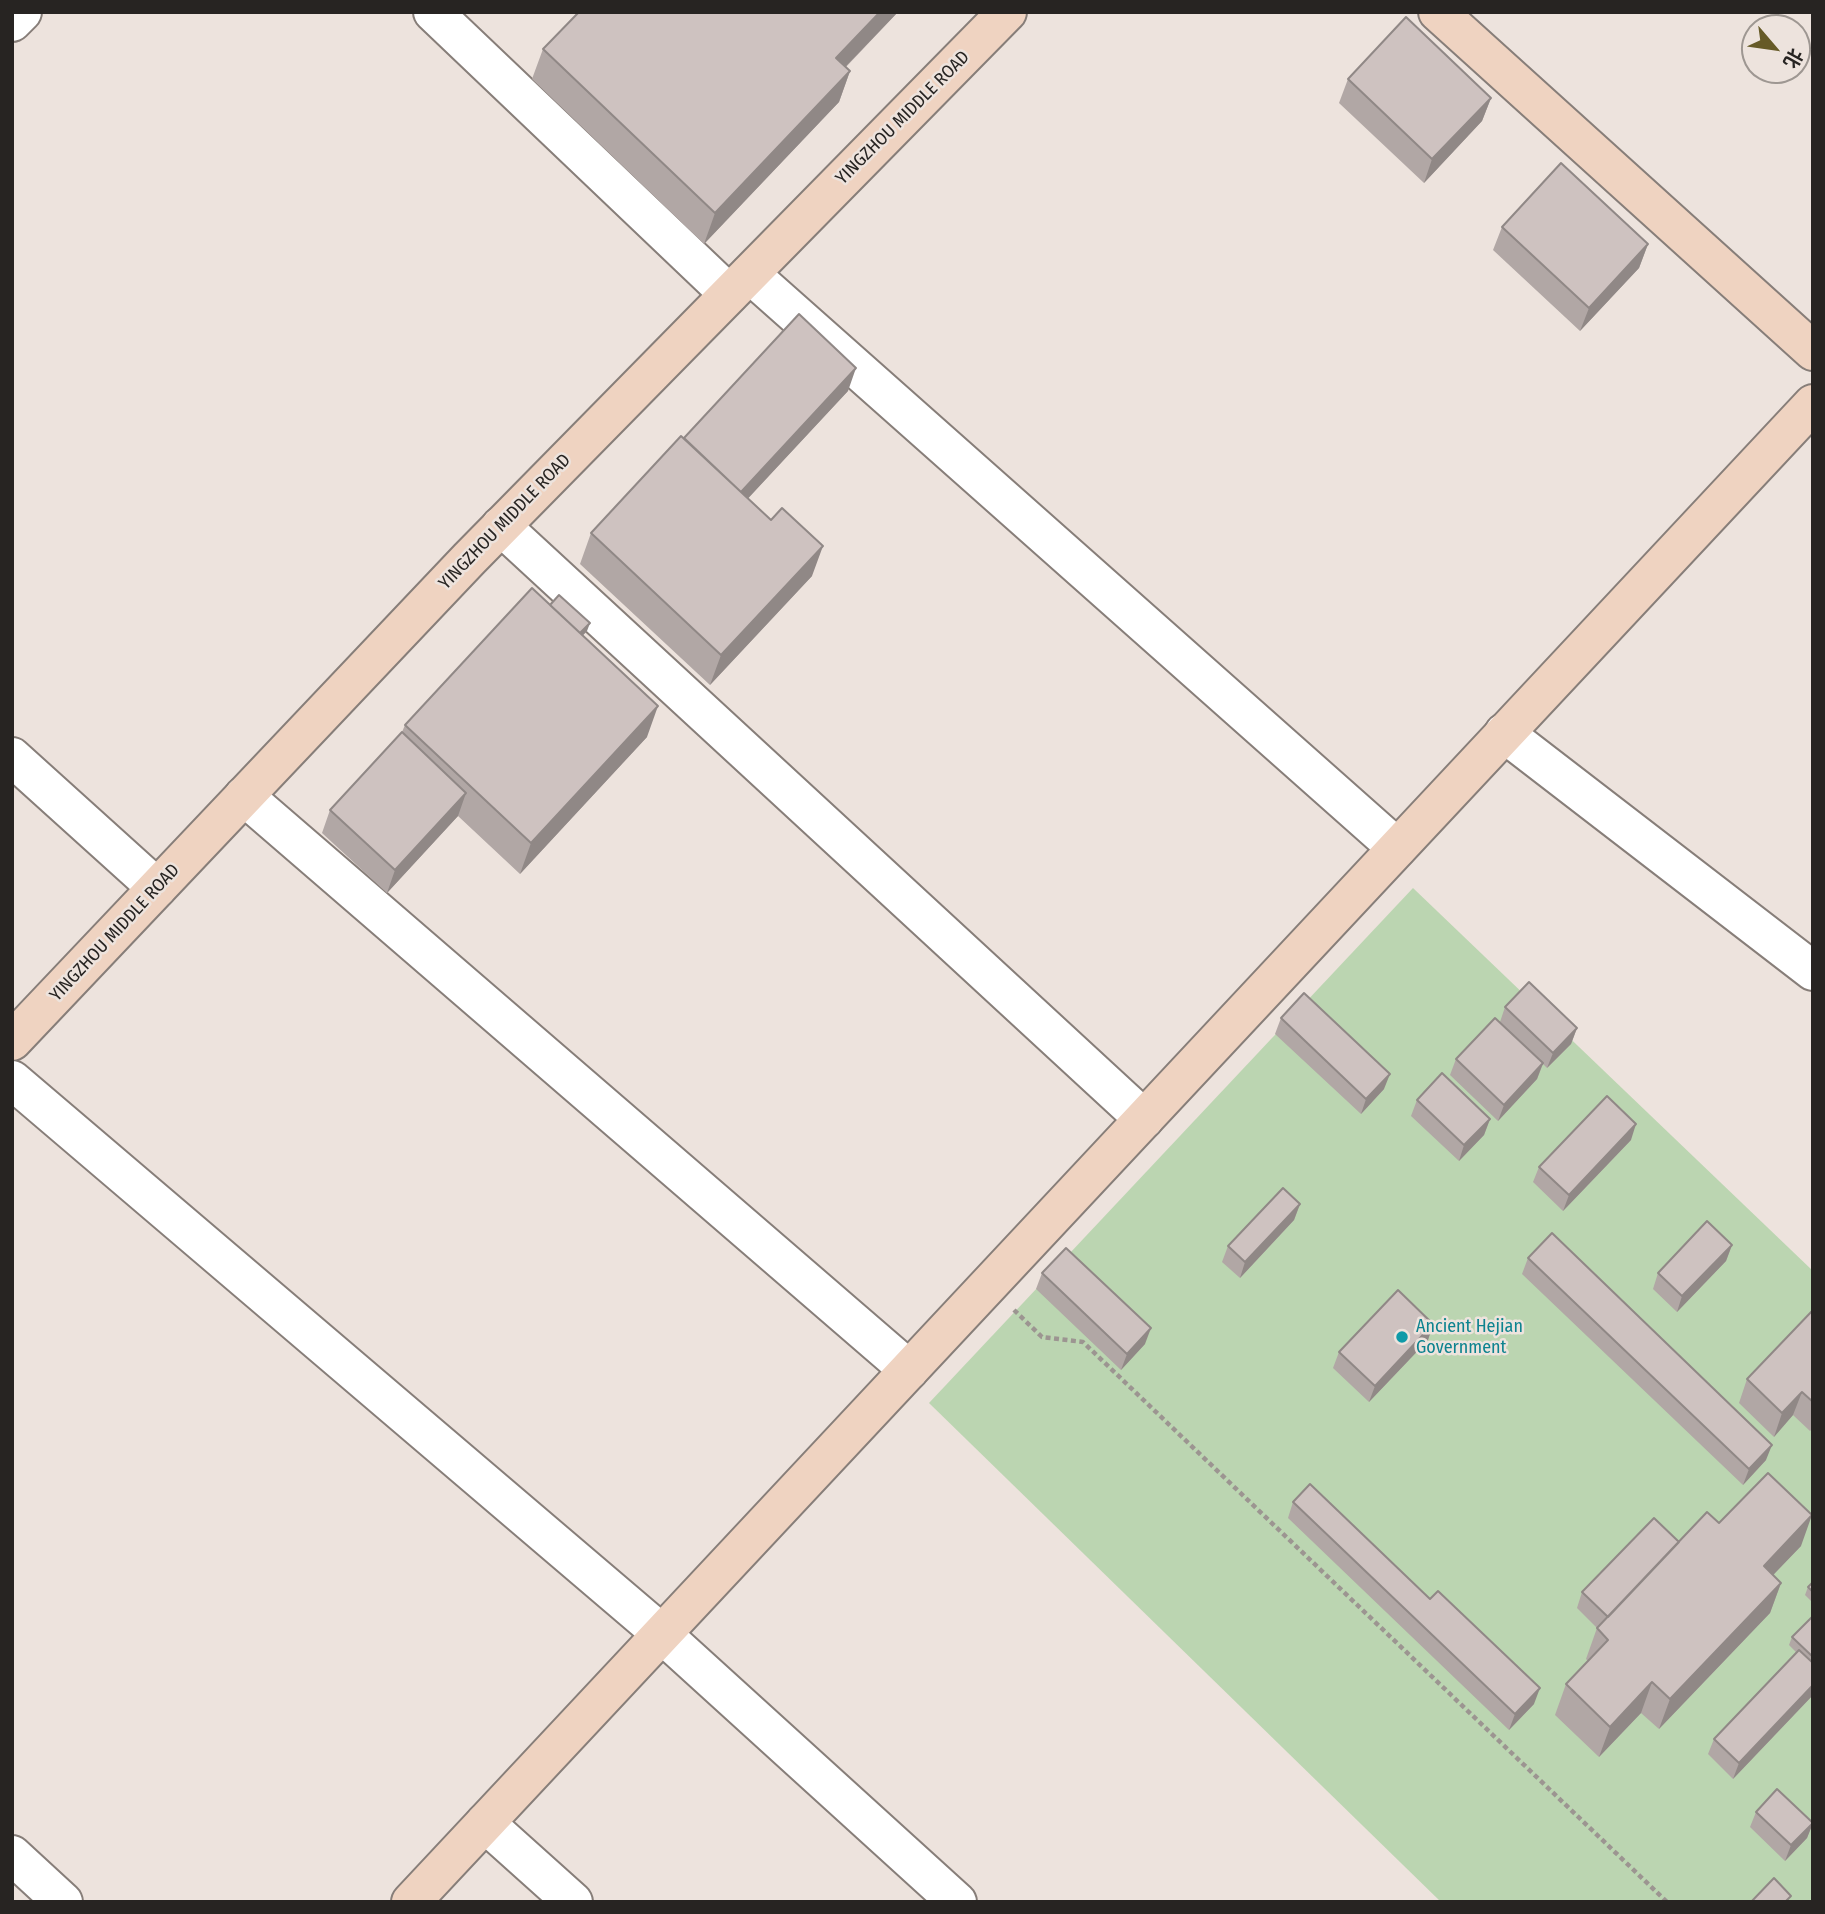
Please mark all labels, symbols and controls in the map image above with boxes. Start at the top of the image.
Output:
north arrow [1741,14,1811,84]
text: 北 [1778,45,1808,72]
street label: YINGZHOU MIDDLE ROAD [832,47,974,189]
street label: YINGZHOU MIDDLE ROAD [435,450,575,594]
street label: YINGZHOU MIDDLE ROAD [46,860,184,1006]
place label: Ancient Hejian Government [1416,1316,1523,1358]
marker: Ancient Hejian Government [1394,1329,1410,1345]

